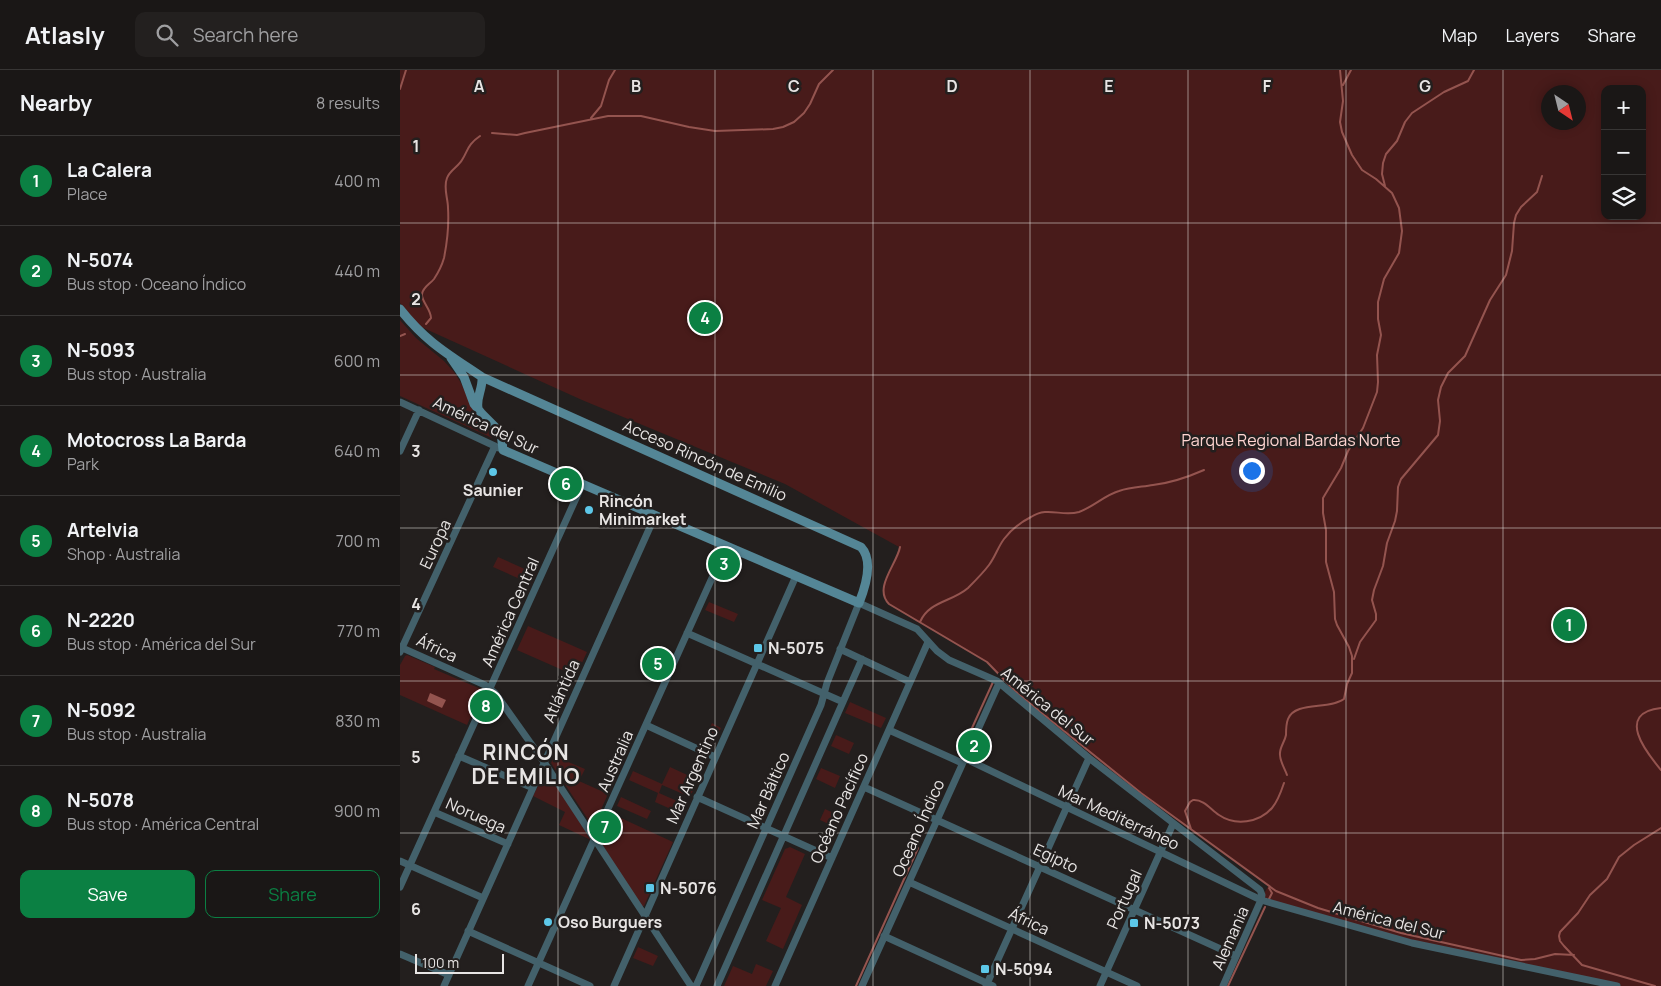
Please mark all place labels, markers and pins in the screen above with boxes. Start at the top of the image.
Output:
pin: 4 [689,299,721,337]
pin: 6 [550,465,582,503]
marker: Saunier [487,466,499,478]
place label: Saunier [463,479,523,501]
place label: Rincón Minimarket [599,490,687,530]
marker: Rincón Minimarket [583,504,595,516]
pin: 3 [708,545,740,583]
pin: 1 [1553,606,1585,644]
place label: N-5075 [768,637,824,659]
marker: N-5075 [752,642,764,654]
pin: 5 [642,645,674,683]
pin: 8 [470,687,502,725]
pin: 2 [958,727,990,765]
pin: 7 [589,808,621,846]
place label: N-5076 [660,877,717,899]
marker: N-5076 [644,882,656,894]
place label: Oso Burguers [558,911,662,933]
place label: N-5073 [1144,912,1200,934]
marker: Oso Burguers [542,916,554,928]
marker: N-5073 [1128,917,1140,929]
place label: N-5094 [995,958,1053,980]
marker: N-5094 [979,963,991,975]

